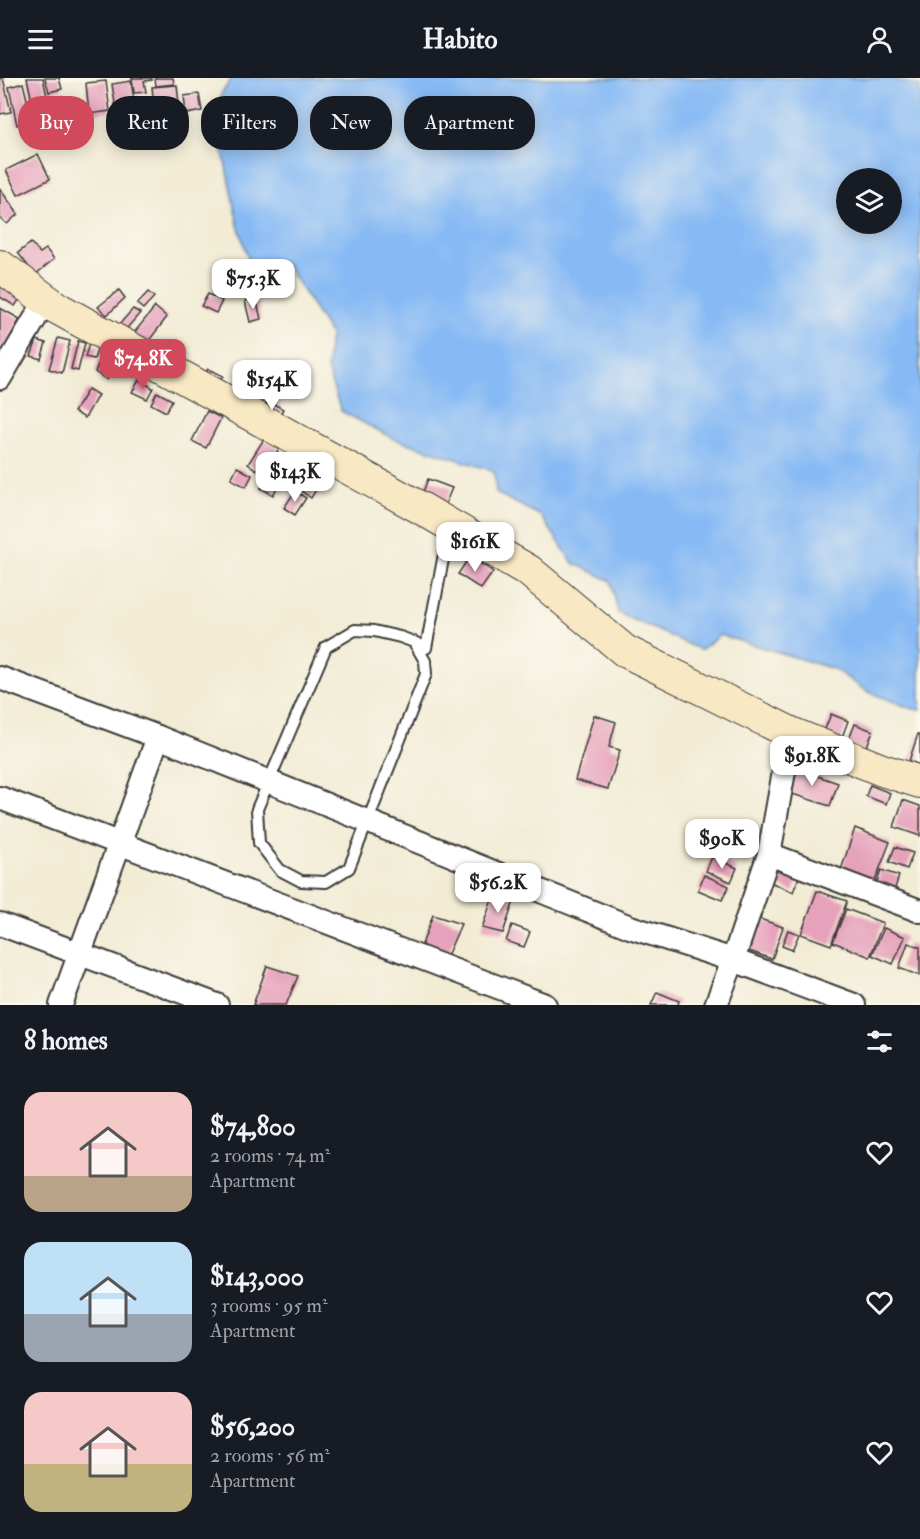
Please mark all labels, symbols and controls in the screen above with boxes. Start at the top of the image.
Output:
icon: menu [24,23,57,56]
text: Habito [422,23,498,56]
icon: person [863,23,896,56]
chip: Buy [18,96,94,150]
chip: Rent [106,96,189,150]
chip: Filters [201,96,298,150]
chip: New [310,96,392,150]
chip: Apartment [404,96,535,150]
map controls [836,168,902,234]
button: layers [836,168,902,234]
pin: $75.3K [204,259,302,310]
text: $75.3K [226,266,280,291]
pin: $74.8K [94,339,192,390]
text: $74.8K [114,346,172,371]
pin: $154K [230,360,314,411]
text: $154K [246,367,298,392]
pin: $143K [253,452,337,503]
text: $143K [270,459,320,484]
pin: $161K [433,522,517,573]
text: $161K [450,529,500,554]
pin: $91.8K [763,736,861,787]
text: $91.8K [784,743,840,768]
pin: $90K [686,819,758,870]
text: $90K [699,826,745,851]
pin: $56.2K [449,863,547,914]
text: $56.2K [469,870,527,895]
text: 8 homes [24,1025,108,1057]
icon: filters [863,1025,896,1058]
text: $74,800 [210,1111,296,1143]
icon: home [72,1116,144,1188]
icon: heart [863,1136,896,1169]
text: 2 rooms · 74 m² [210,1143,331,1168]
text: Apartment [210,1168,295,1193]
text: $143,000 [210,1261,304,1293]
icon: home [72,1266,144,1338]
icon: heart [863,1286,896,1319]
text: 3 rooms · 95 m² [210,1293,328,1318]
text: Apartment [210,1318,295,1343]
text: $56,200 [210,1411,295,1443]
icon: home [72,1416,144,1488]
icon: heart [863,1436,896,1469]
text: 2 rooms · 56 m² [210,1443,330,1468]
text: Apartment [210,1468,295,1493]

